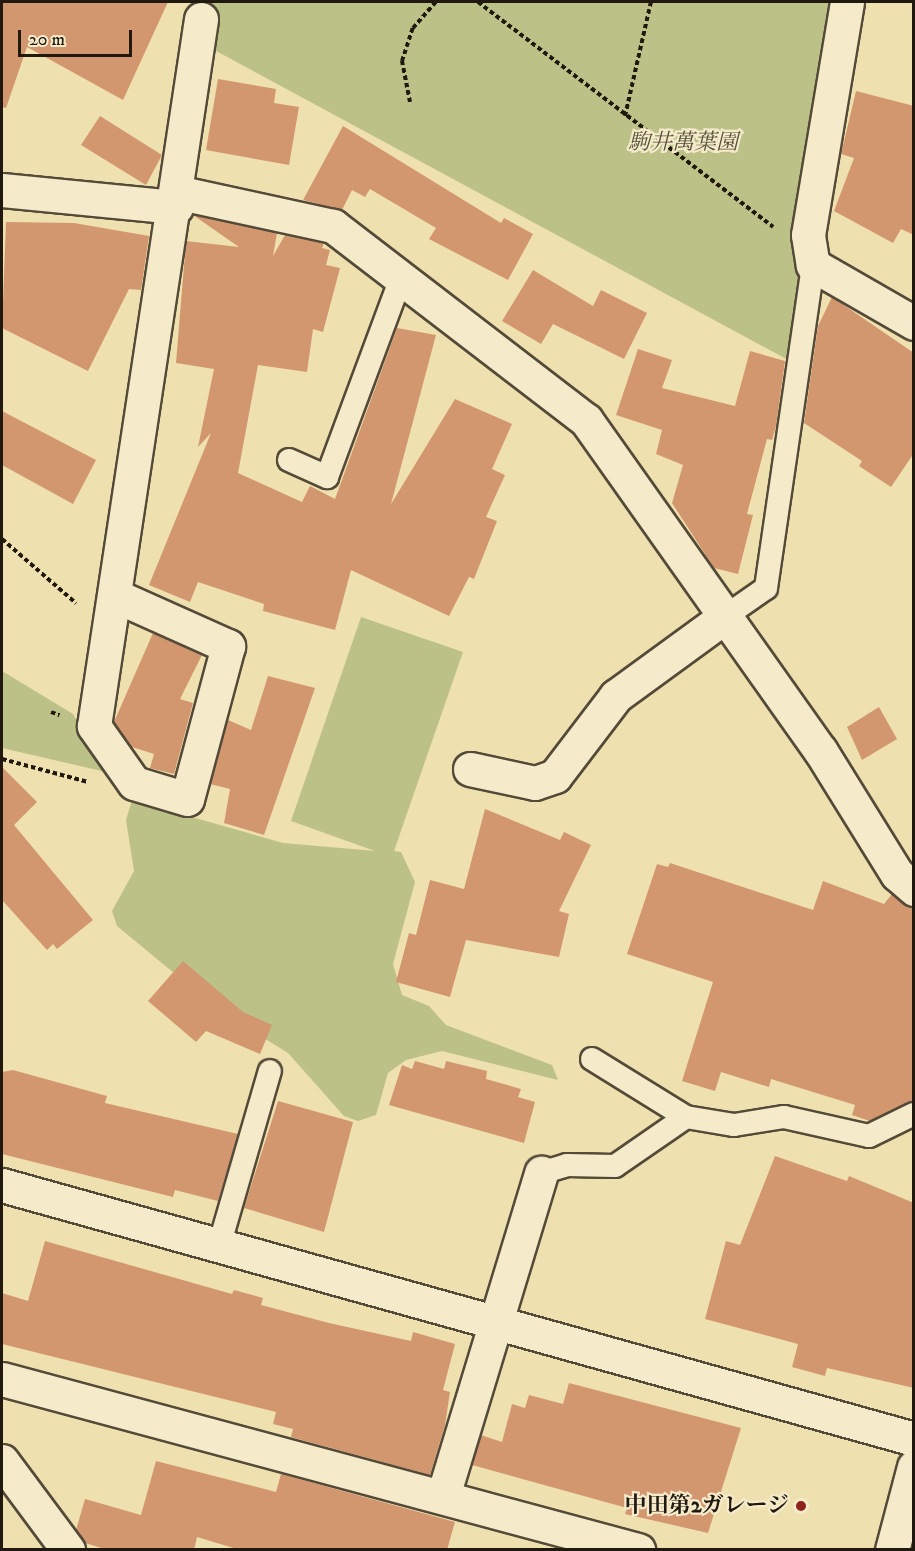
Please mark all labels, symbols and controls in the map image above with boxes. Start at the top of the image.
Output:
scale bar [21,18,135,56]
text: 20 m [29,29,65,51]
park label: 駒井萬葉園 [628,130,738,156]
place label: 中田第2ガレージ [624,1493,789,1519]
marker: 中田第2ガレージ [794,1499,808,1513]

